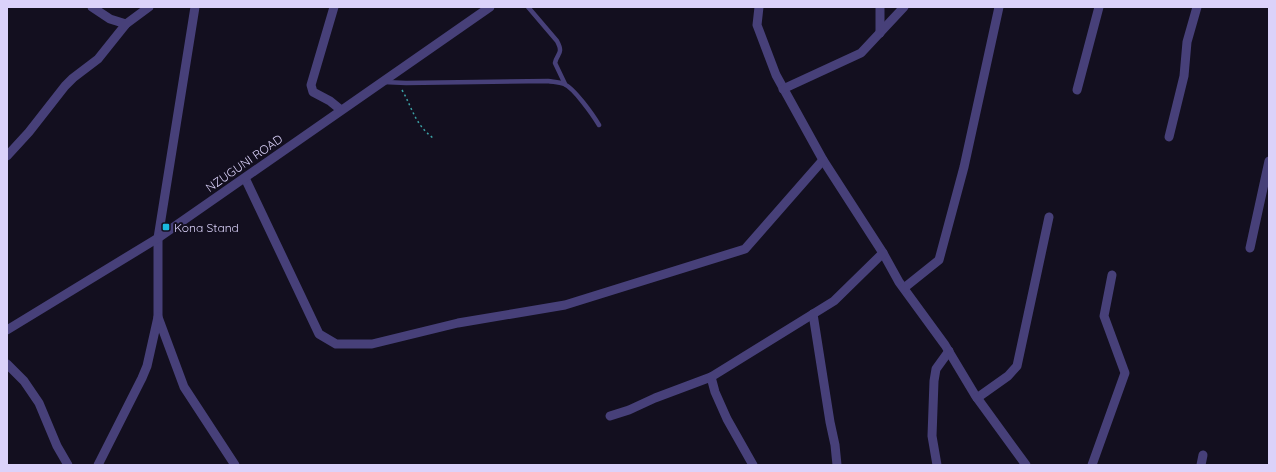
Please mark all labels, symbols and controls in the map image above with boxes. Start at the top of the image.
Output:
street label: NZUGUNI ROAD [203,131,286,195]
place label: Kona Stand [174,220,239,235]
marker: Kona Stand [161,222,171,232]

